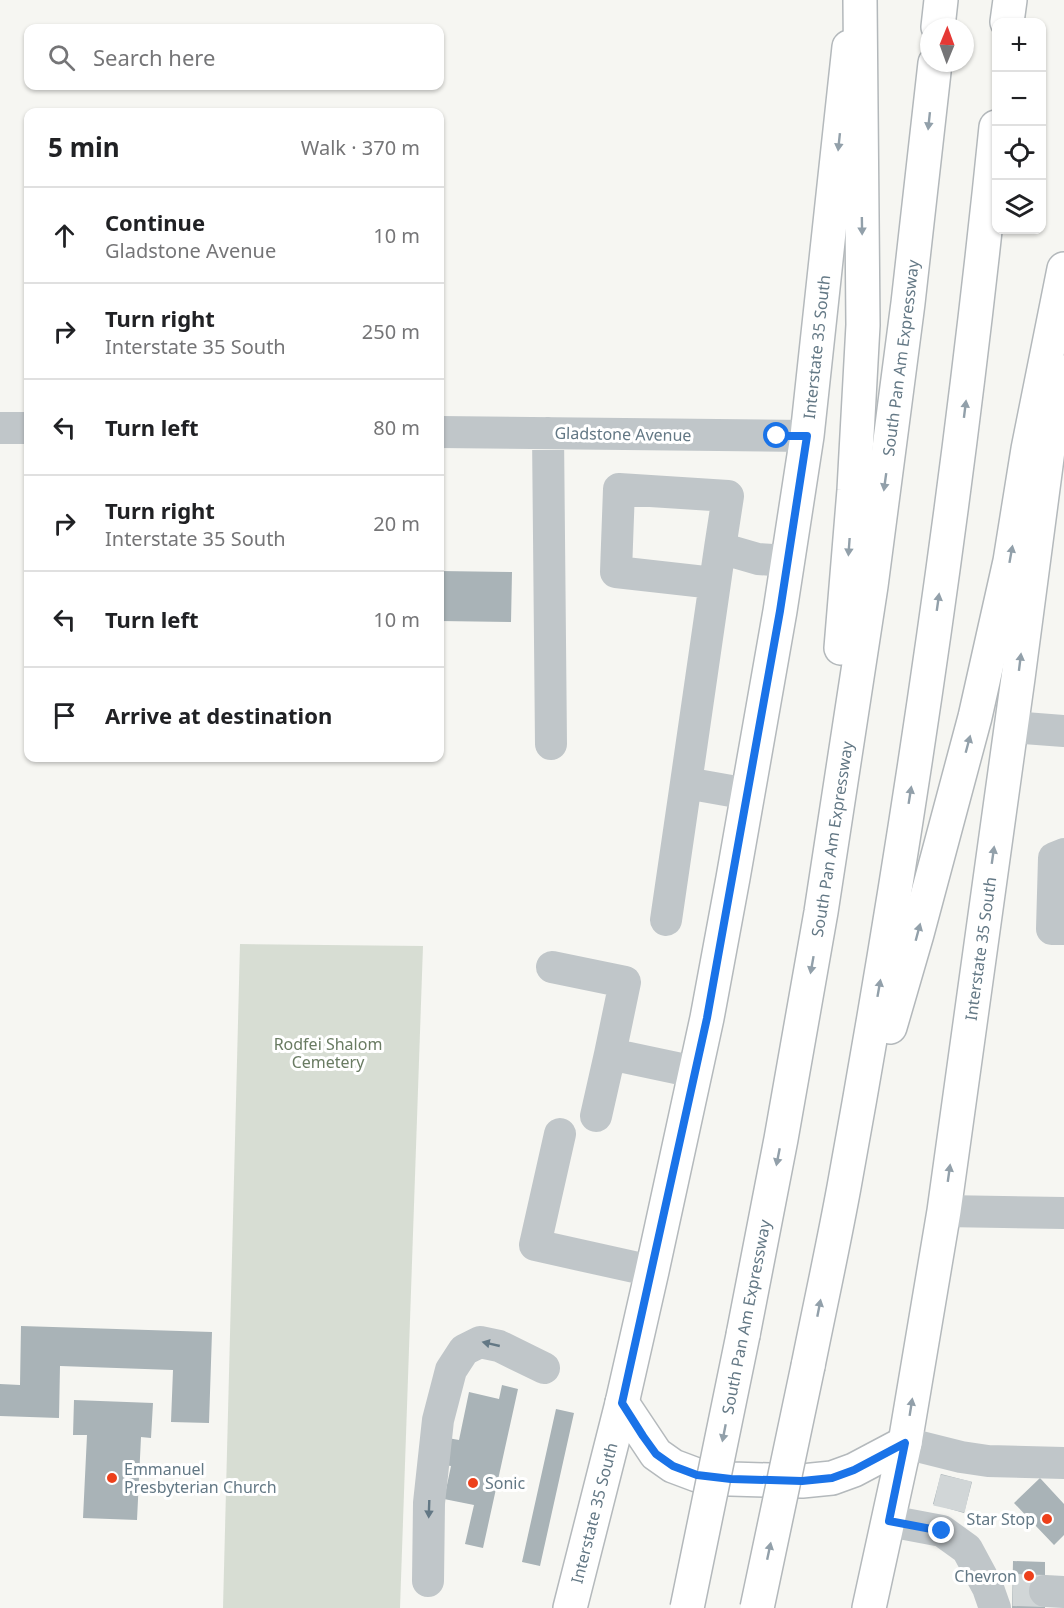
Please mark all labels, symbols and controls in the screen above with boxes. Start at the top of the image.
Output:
north arrow [920,18,974,72]
map controls [992,18,1046,234]
button: + [992,18,1046,72]
search box [24,24,444,90]
icon: search [45,41,78,74]
text: Search here [93,42,215,72]
button: − [992,72,1046,126]
one-way arrow [924,112,933,131]
button: locate [992,126,1046,180]
text: 5 min [48,129,120,165]
one-way arrow [834,132,844,151]
text: Walk · 370 m [301,134,420,161]
button: layers [992,180,1046,234]
text: Continue [105,207,205,237]
one-way arrow [857,217,867,236]
icon: ahead [48,219,81,252]
text: 10 m [373,222,420,249]
text: Gladstone Avenue [105,237,276,264]
street label: South Pan Am Expressway [877,258,924,457]
street label: Interstate 35 South [798,274,835,420]
text: Turn right [105,303,215,333]
icon: right [48,315,81,348]
text: 250 m [362,318,420,345]
text: Interstate 35 South [105,333,286,360]
one-way arrow [960,400,969,419]
icon: left [48,411,81,444]
text: Turn left [105,412,199,442]
text: 80 m [373,414,420,441]
street label: Gladstone Avenue [554,422,692,446]
route start [763,422,789,448]
one-way arrow [881,472,890,491]
text: Turn right [105,495,215,525]
icon: right [48,507,81,540]
text: 20 m [373,510,420,537]
text: Interstate 35 South [105,525,286,552]
one-way arrow [844,538,854,557]
one-way arrow [1007,544,1016,563]
one-way arrow [933,593,942,612]
icon: left [48,603,81,636]
text: Turn left [105,604,199,634]
text: 10 m [373,606,420,633]
one-way arrow [1016,652,1025,671]
icon: arrive [48,699,81,732]
text: Arrive at destination [105,700,332,730]
one-way arrow [964,735,973,753]
street label: South Pan Am Expressway [806,739,858,939]
one-way arrow [906,786,915,805]
one-way arrow [988,845,998,864]
street label: Interstate 35 South [960,875,1001,1022]
one-way arrow [913,923,923,941]
one-way arrow [807,956,816,975]
one-way arrow [874,978,883,997]
park label: Rodfei Shalom Cemetery [274,1033,382,1073]
one-way arrow [773,1148,782,1167]
one-way arrow [944,1163,954,1182]
street label: South Pan Am Expressway [716,1217,776,1416]
one-way arrow [815,1299,824,1318]
one-way arrow [482,1339,501,1349]
one-way arrow [907,1397,916,1416]
one-way arrow [719,1424,728,1443]
street label: Interstate 35 South [566,1440,623,1586]
place label: Emmanuel Presbyterian Church [124,1458,277,1498]
marker: Emmanuel Presbyterian Church [105,1471,119,1485]
place label: Sonic [485,1472,525,1494]
marker: Sonic [466,1476,480,1490]
one-way arrow [424,1499,434,1518]
place label: Star Stop [967,1508,1035,1530]
marker: Star Stop [1040,1512,1054,1526]
route end [928,1517,954,1543]
one-way arrow [765,1541,774,1560]
place label: Chevron [954,1565,1017,1587]
marker: Chevron [1022,1569,1036,1583]

